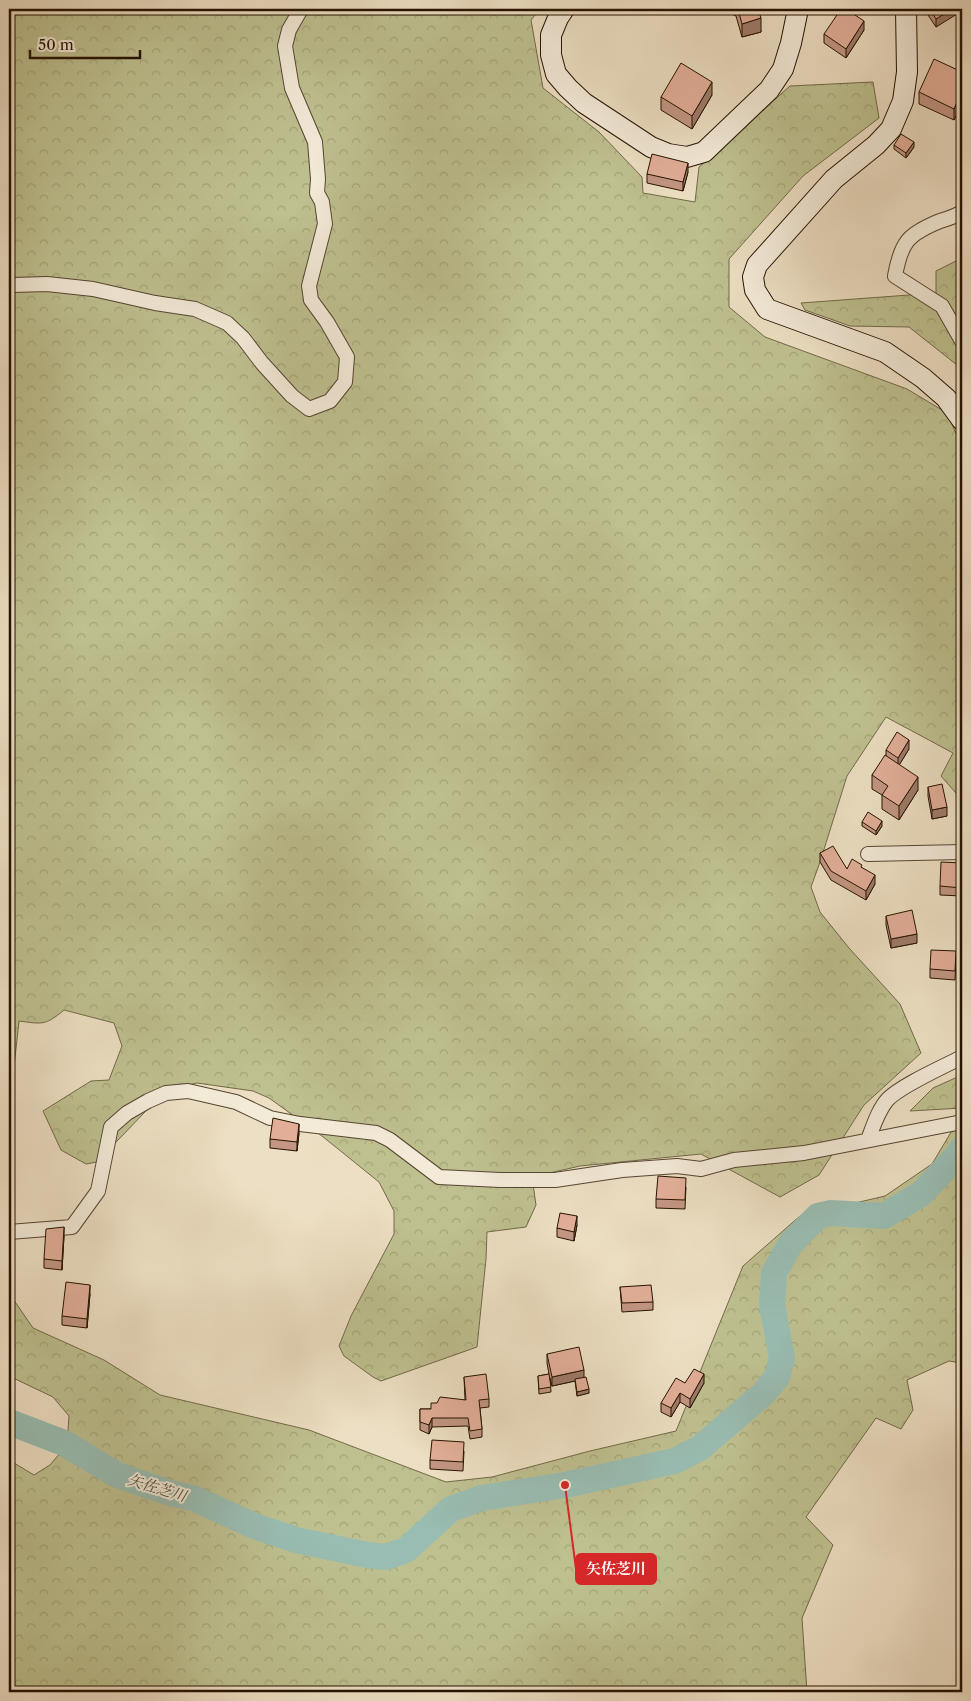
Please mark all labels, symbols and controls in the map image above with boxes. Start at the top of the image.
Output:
scale bar [30,28,140,60]
text: 50 m [38,35,74,54]
water label: 矢佐芝川 [126,1470,191,1506]
callout: 矢佐芝川 [576,1554,656,1584]
text: 矢佐芝川 [586,1559,646,1578]

